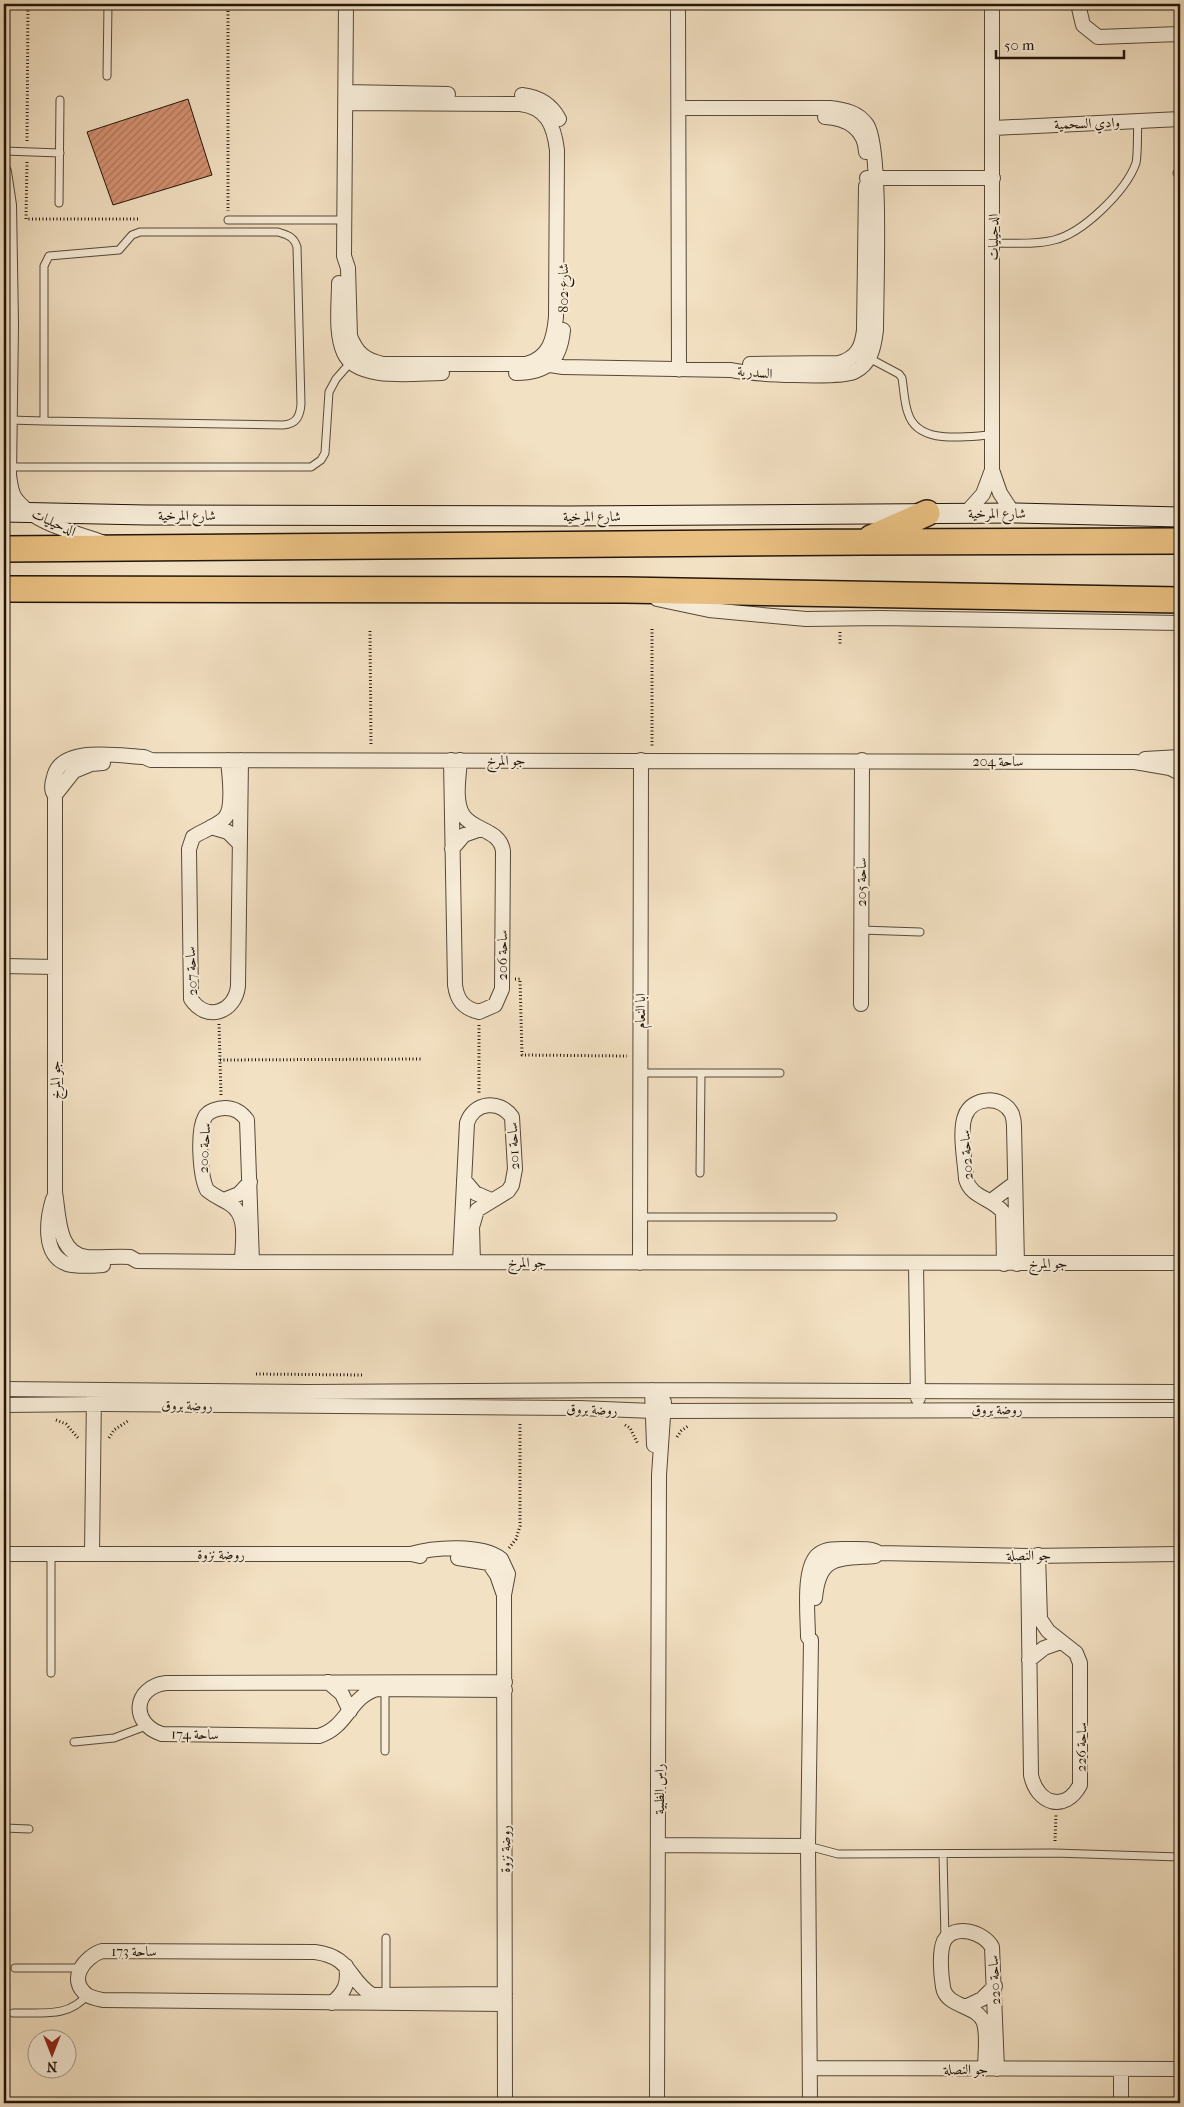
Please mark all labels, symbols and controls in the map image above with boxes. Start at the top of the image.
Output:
scale bar [996,28,1124,60]
text: 50 m [1004,36,1035,54]
street label: وادي السحمية [1054,114,1120,136]
street label: الدحيليات [985,214,1002,260]
street label: شارع 802 [555,263,575,313]
street label: السدرية [737,362,773,383]
street label: الدحيليات [29,505,79,540]
street label: شارع المرخية [968,505,1026,525]
street label: شارع المرخية [158,507,216,527]
street label: شارع المرخية [563,508,621,528]
street label: جو المرخ [486,752,526,773]
street label: ساحة 204 [973,753,1024,770]
street label: ساحة 205 [853,857,870,906]
street label: ساحة 206 [494,930,511,980]
street label: ساحة 207 [182,946,201,996]
street label: ابا النعام [632,993,653,1029]
street label: جو المرخ [47,1060,68,1100]
street label: ساحة 200 [195,1122,214,1174]
street label: ساحة 201 [504,1122,523,1170]
street label: ساحة 202 [956,1129,977,1181]
street label: جو المرخ [507,1254,547,1275]
street label: جو المرخ [1028,1255,1068,1276]
street label: روضة بروق [161,1397,213,1414]
street label: روضة بروق [566,1400,618,1419]
street label: روضة بروق [971,1401,1023,1418]
street label: روضة نزوة [197,1546,245,1563]
street label: جو النصلة [1006,1547,1051,1564]
street label: ساحة 226 [1073,1722,1090,1772]
street label: ساحة 174 [171,1726,219,1743]
street label: راس الظبية [651,1764,668,1814]
street label: روضة نزوة [497,1825,514,1873]
street label: ساحة 173 [111,1943,157,1960]
street label: ساحة 220 [985,1954,1004,2005]
north arrow [28,2030,78,2080]
text: N [46,2058,57,2075]
street label: جو النصلة [943,2061,988,2078]

